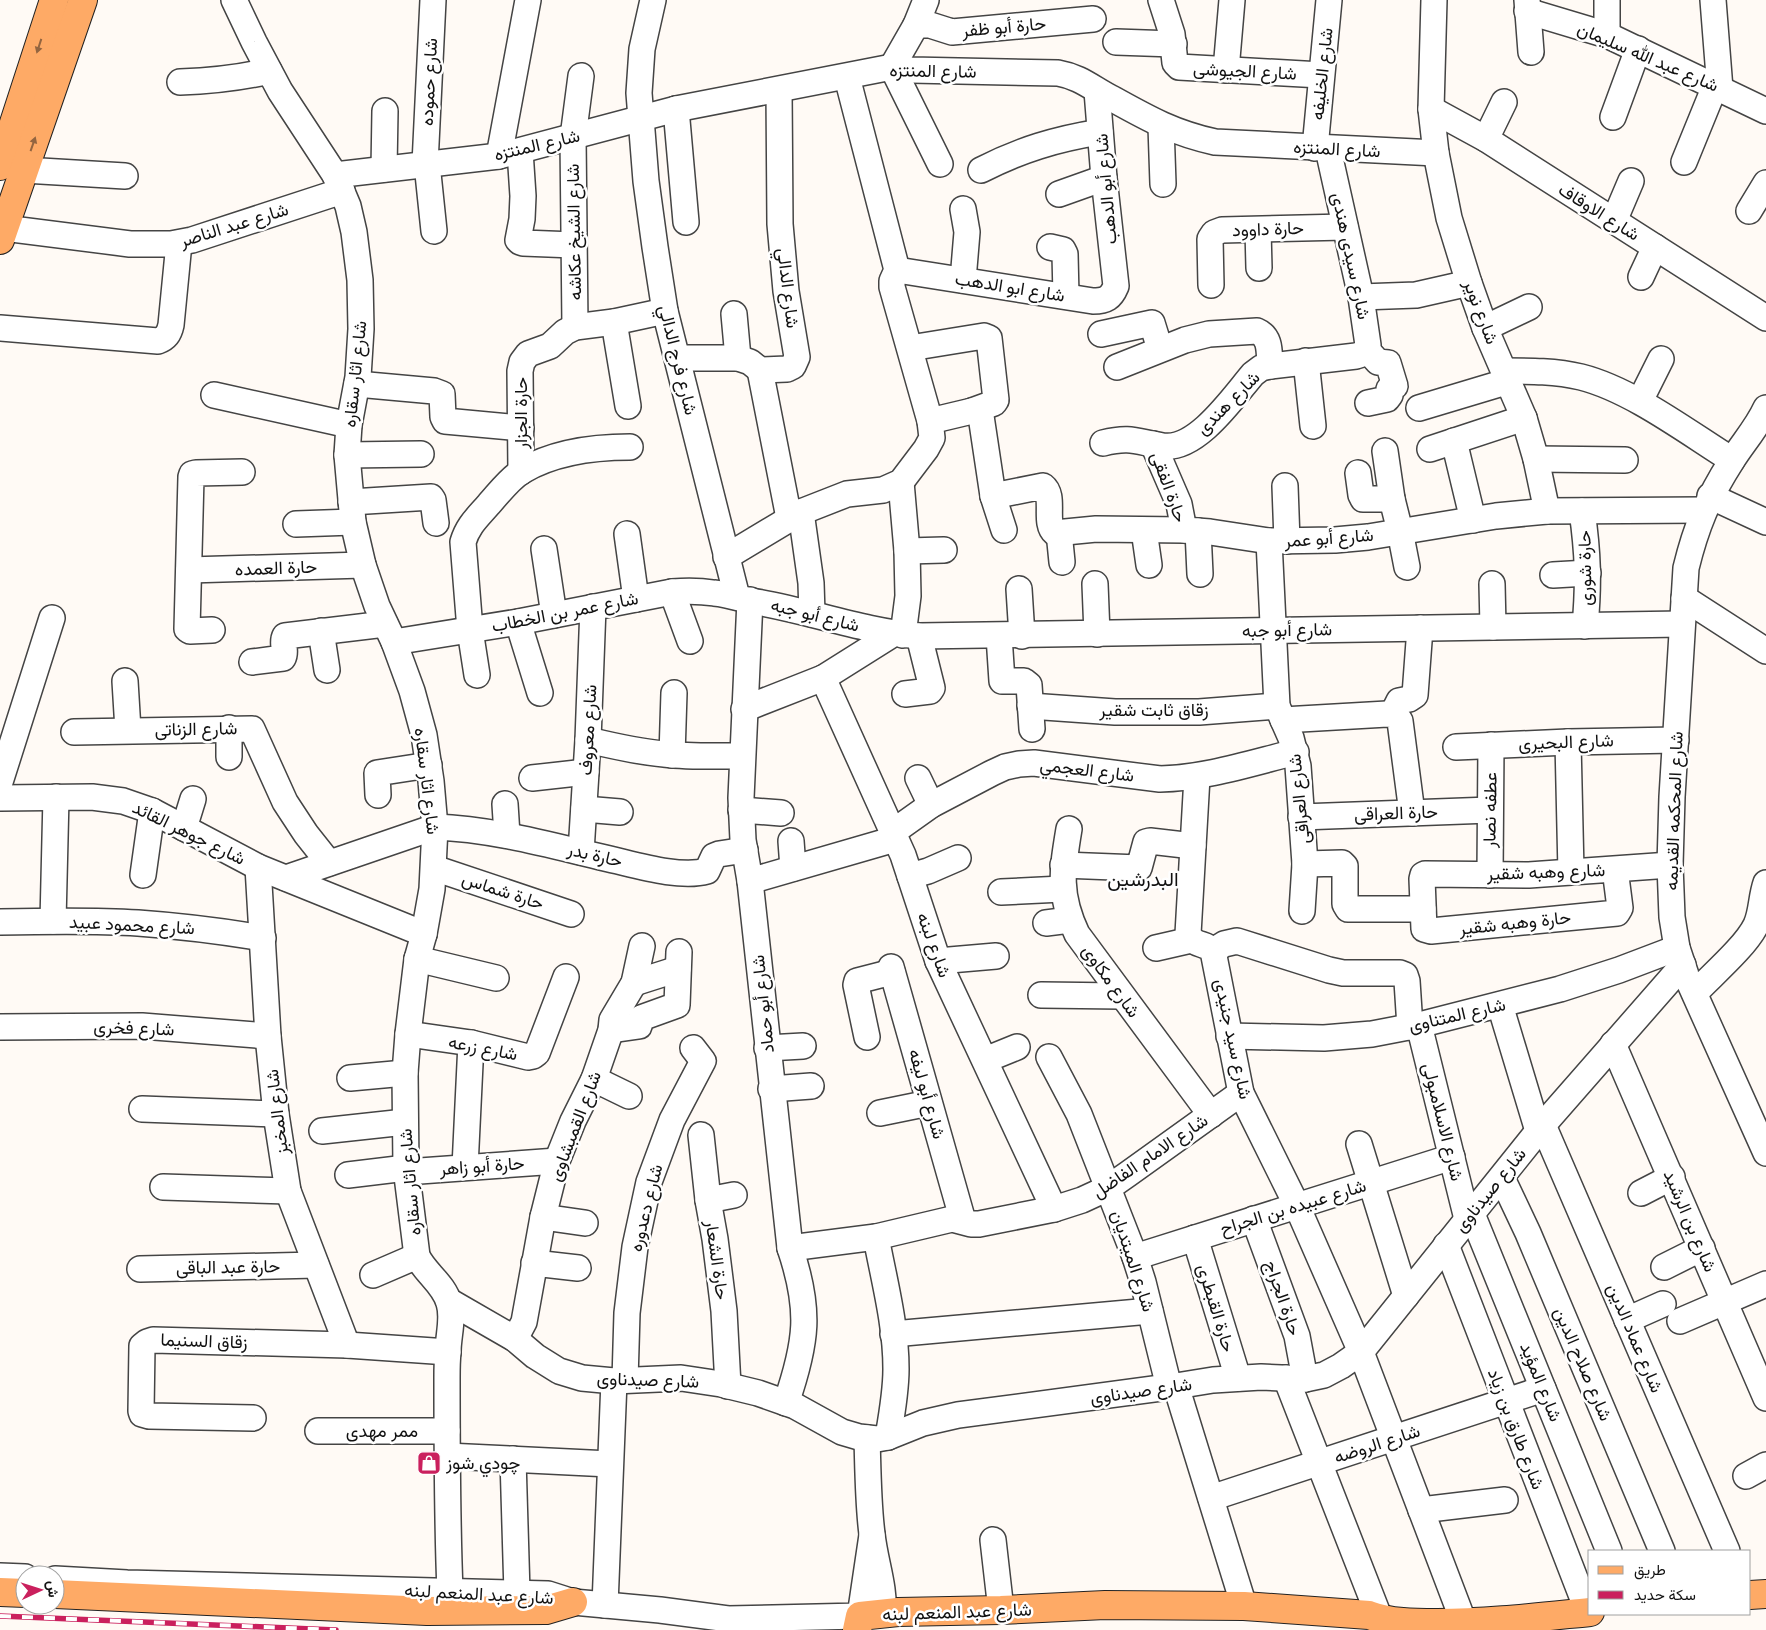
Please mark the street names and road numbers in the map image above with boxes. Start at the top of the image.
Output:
street label: حارة أبو ظفر [960,12,1047,42]
street label: شارع عبد الله سليمان [1574,17,1722,98]
street label: شارع الخليفه [1306,27,1339,121]
street label: شارع حموده [416,37,443,127]
street label: شارع الجيوشى [1193,57,1297,86]
street label: شارع المنتزه [889,59,977,84]
street label: شارع المنتزه [492,124,582,167]
street label: شارع أبو الدهب [1090,133,1123,245]
street label: شارع المنتزه [1293,136,1381,163]
street label: شارع الشيخ عكاشه [562,164,587,300]
street label: شارع الاوقاف [1554,178,1644,246]
street label: شارع سيدى هندى [1326,191,1375,322]
street label: شارع عبد الناصر [176,198,291,253]
street label: حارة داوود [1232,217,1304,241]
street label: شارع الدالي [768,247,804,330]
street label: شارع ابو الدهب [953,267,1067,308]
street label: شارع نوير [1457,276,1503,348]
street label: شارع فرج الدالي [650,303,702,418]
street label: شارع اثار سقاره [338,319,373,429]
street label: شارع هندى [1191,366,1265,440]
street label: حارة الجزار [510,377,532,450]
street label: حارة الفقى [1146,449,1192,525]
street label: شارع أبو عمر [1283,524,1374,553]
street label: حارة شورى [1573,530,1597,606]
street label: حارة العمده [234,556,318,580]
street label: شارع عمر بن الخطاب [490,587,640,638]
street label: شارع أبو جبه [768,593,862,638]
street label: شارع أبو جبه [1242,618,1332,643]
street label: شارع معروف [575,684,602,776]
street label: زقاق ثابت شقير [1098,699,1209,721]
street label: شارع الزناتى [154,717,238,742]
street label: شارع اثار سقاره [409,726,444,836]
street label: شارع البحيرى [1518,729,1614,756]
street label: شارع المحكمه القديمه [1660,731,1689,891]
street label: شارع العجمي [1038,753,1135,791]
street label: شارع العراقى [1283,753,1316,845]
street label: عطفه نصار [1478,772,1502,849]
street label: شارع جوهر القائد [128,796,249,871]
street label: حارة العراقى [1354,801,1438,825]
street label: حارة بدر [565,838,625,872]
street label: شارع وهبه شقير [1485,859,1606,886]
street label: حارة شماس [459,867,547,915]
street label: حارة وهبه شقير [1457,906,1572,940]
street label: شارع لبنه [911,909,956,981]
street label: شارع محمود عبيد [69,911,195,940]
street label: شارع مكاوى [1076,940,1145,1022]
street label: شارع أبو حماد [747,954,780,1054]
street label: شارع سيد جنيدى [1209,977,1256,1101]
street label: شارع المتناوى [1406,993,1508,1038]
street label: شارع فخرى [93,1016,175,1041]
street label: شارع زرعه [446,1031,520,1066]
street label: شارع أبو ليفه [903,1046,950,1142]
street label: شارع الاسلامبولى [1417,1061,1468,1184]
street label: شارع المخبز [261,1068,294,1157]
street label: شارع القمبشاوى [544,1068,607,1185]
street label: شارع الامام الفاضل [1088,1109,1213,1204]
street label: شارع اثار سقاره [394,1127,427,1236]
street label: شارع صيدناوى [1449,1143,1532,1237]
street label: حارة أبو زاهر [438,1152,525,1180]
street label: شارع دعدوره [625,1162,668,1254]
street label: شارع بن الرشيد [1658,1167,1721,1276]
street label: شارع عبيده بن الجراح [1217,1174,1369,1241]
street label: شارع الميتديان [1105,1207,1160,1315]
street label: حارة الشعار [700,1218,733,1301]
street label: حارة عبد الباقى [176,1255,280,1279]
street label: حارة الجراج [1259,1258,1306,1339]
street label: حارة القبطرى [1192,1261,1240,1355]
street label: شارع عماد الدين [1601,1280,1668,1396]
street label: شارع صلاح الدين [1548,1304,1617,1425]
street label: زقاق السنيما [160,1328,248,1354]
street label: شارع المؤيد [1514,1339,1567,1425]
street label: شارع طارق بن زياد [1482,1365,1549,1493]
street label: شارع صيدناوى [596,1367,700,1394]
street label: شارع صيدناوى [1089,1373,1193,1410]
street label: ممر مهدى [346,1420,418,1442]
street label: شارع الروضه [1331,1420,1423,1469]
street label: شارع عبد المنعم لبنه [404,1579,554,1610]
street label: شارع عبد المنعم لبنه [882,1598,1032,1627]

